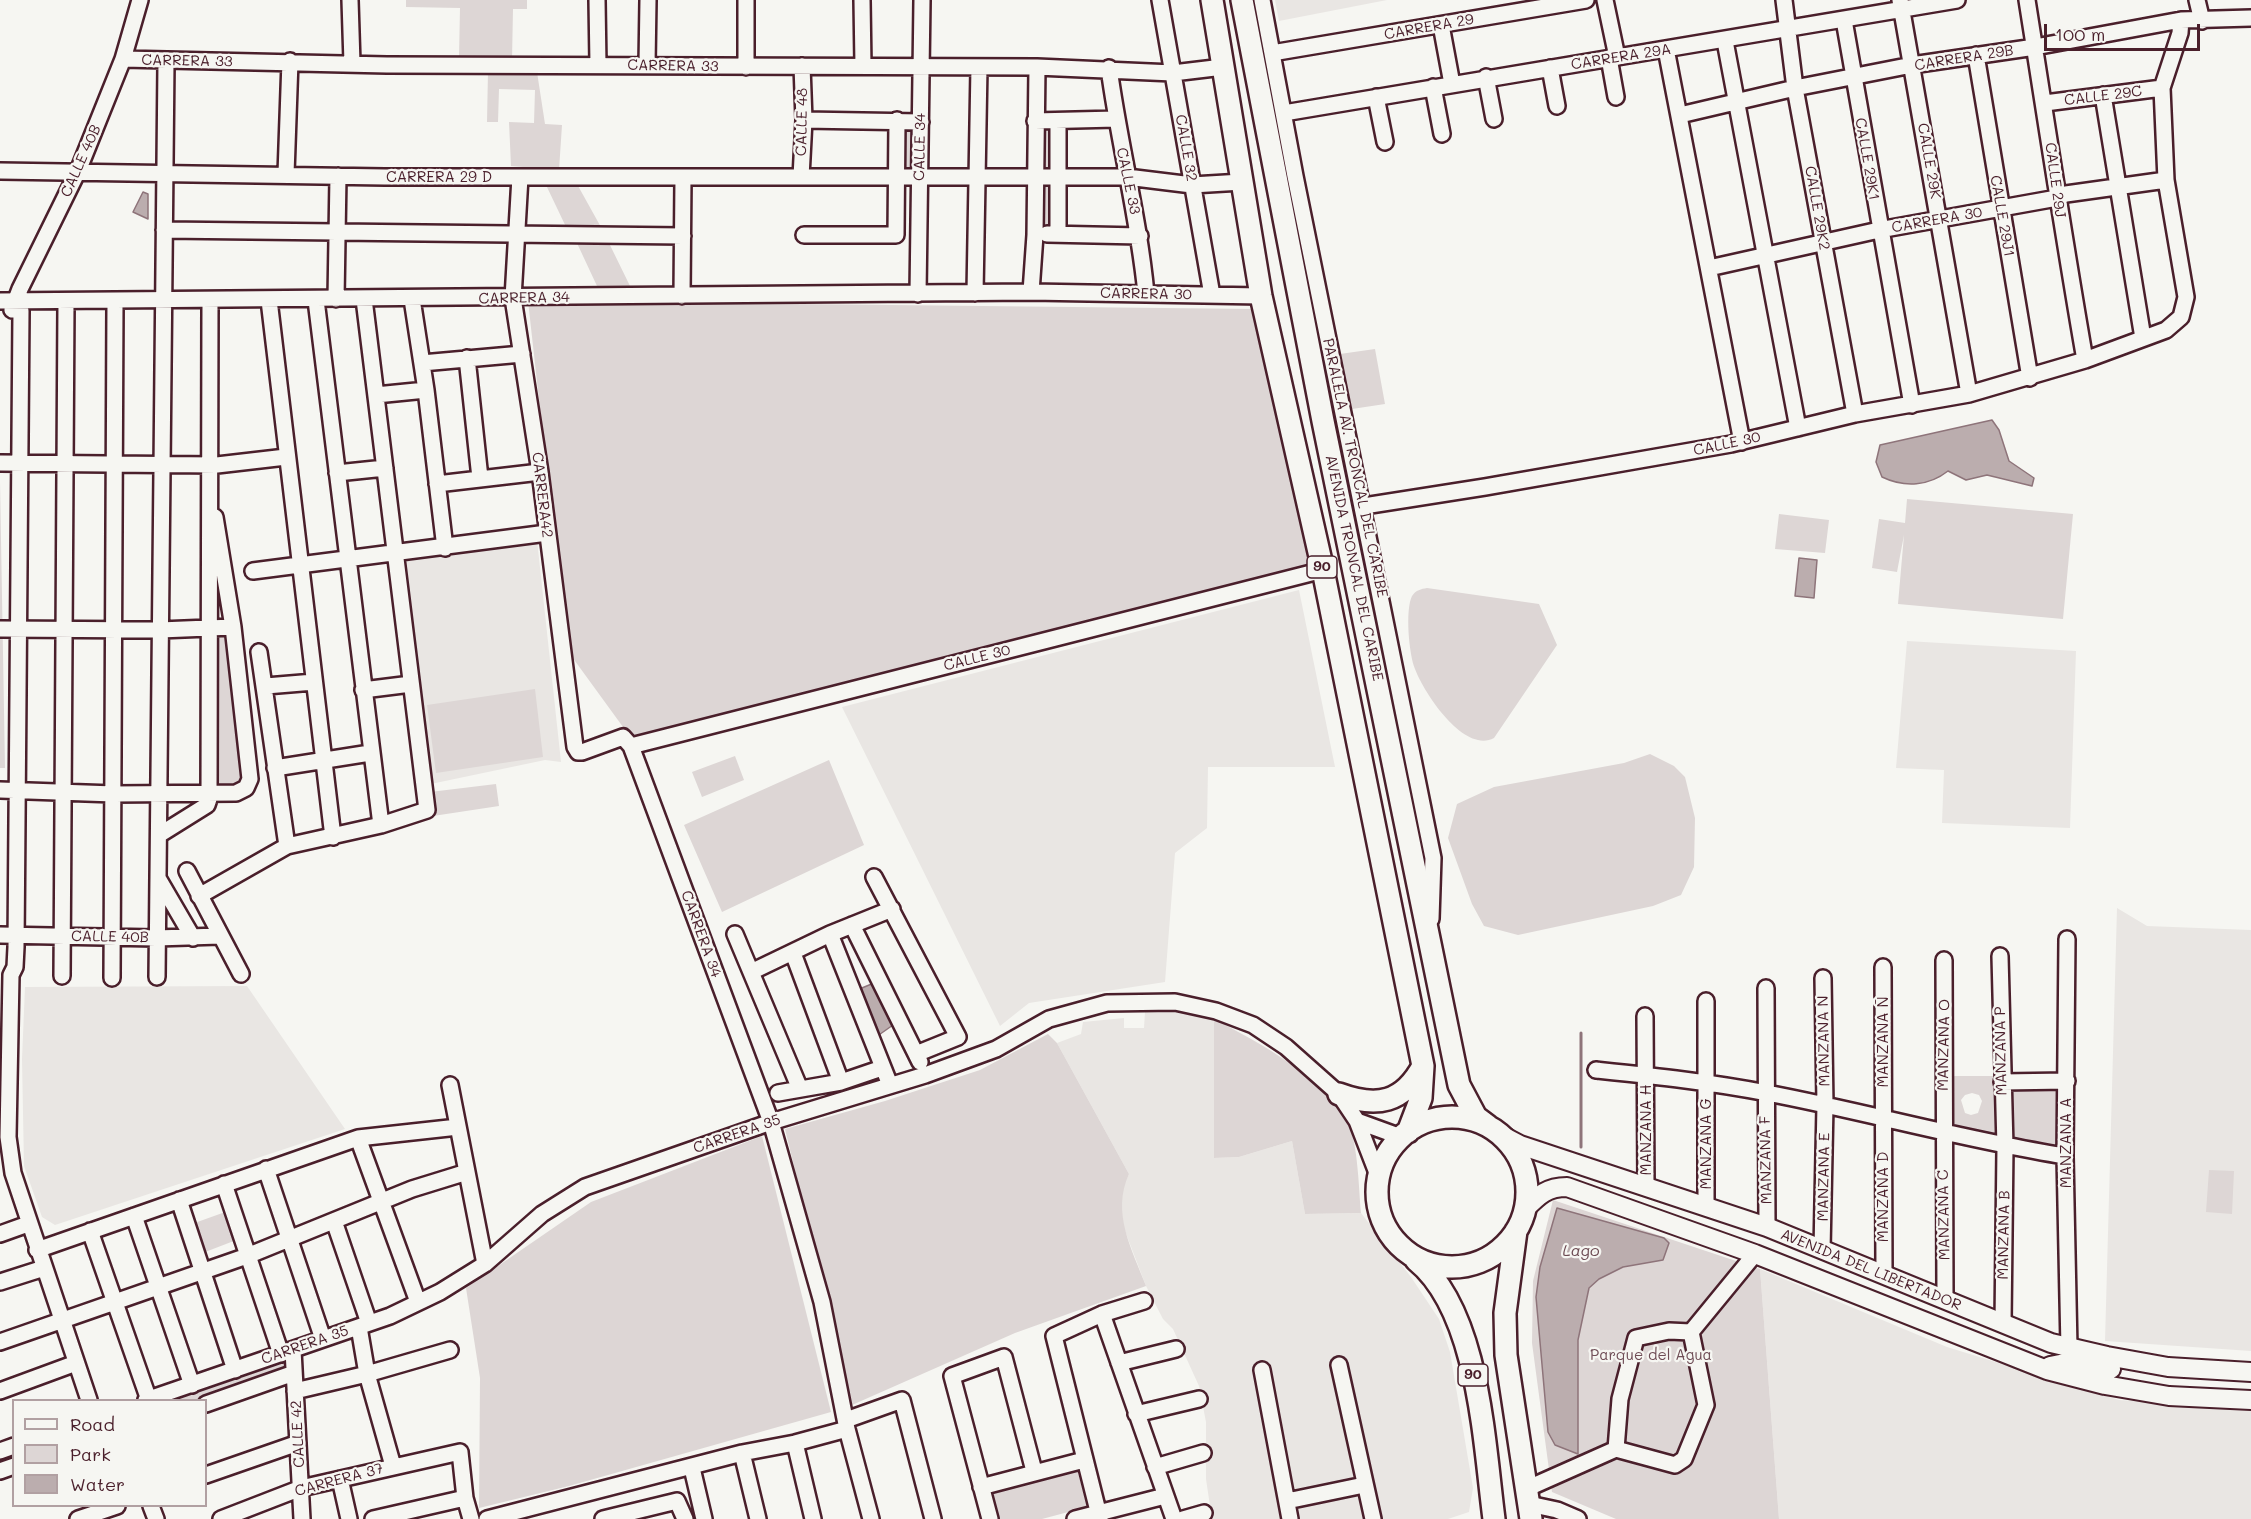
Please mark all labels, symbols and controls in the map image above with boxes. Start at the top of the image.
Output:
street label: CARRERA 29 [1383,10,1475,44]
scale bar [2047,12,2203,50]
text: 100 m [2055,22,2105,46]
street label: CARRERA 29A [1570,40,1672,74]
street label: CARRERA 29B [1913,41,2015,75]
street label: CARRERA 33 [141,51,233,71]
street label: CARRERA 33 [627,56,719,76]
street label: CALLE 29C [2063,82,2143,110]
street label: CALLE 48 [792,88,812,156]
street label: CALLE 34 [910,113,930,181]
street label: CALLE 32 [1171,113,1201,183]
street label: CALLE 29K1 [1851,116,1883,202]
street label: CALLE 40B [57,122,105,200]
street label: CALLE 29K [1913,122,1945,200]
street label: CALLE 29J [2041,141,2069,219]
street label: CALLE 33 [1112,146,1144,216]
street label: CALLE 29K2 [1801,165,1833,251]
street label: CARRERA 29 D [386,168,492,186]
street label: CALLE 29J1 [1986,174,2018,258]
street label: CARRERA 30 [1890,203,1984,237]
street label: CARRERA 30 [1100,284,1192,304]
street label: CARRERA 34 [478,288,570,308]
street label: PARALELA AV. TRONCAL DEL CARIBE [1319,337,1391,599]
street label: CALLE 30 [1692,428,1762,460]
street label: CARRERA42 [528,451,556,539]
street label: AVENIDA TRONCAL DEL CARIBE [1321,453,1387,683]
road number: 90 [1307,556,1337,578]
street label: CALLE 30 [942,641,1012,675]
street label: CARRERA 34 [677,888,725,980]
street label: CALLE 40B [71,927,149,947]
street label: MANZANA N [1814,995,1834,1087]
street label: MANZANA Ñ [1874,996,1892,1088]
street label: MANZANA O [1934,999,1954,1091]
street label: MANZANA P [1991,1006,2011,1096]
street label: MANZANA H [1637,1085,1655,1175]
street label: MANZANA G [1697,1098,1715,1190]
street label: MANZANA A [2057,1098,2075,1188]
street label: CARRERA 35 [691,1111,783,1157]
street label: MANZANA F [1756,1116,1776,1204]
street label: MANZANA E [1814,1132,1834,1222]
street label: MANZANA D [1874,1152,1892,1242]
street label: MANZANA C [1934,1169,1954,1261]
street label: MANZANA B [1994,1190,2014,1280]
street label: AVENIDA DEL LIBERTADOR [1778,1225,1964,1315]
water label: Lago [1562,1241,1600,1261]
street label: CARRERA 35 [259,1322,351,1368]
park label: Parque del Agua [1590,1346,1712,1364]
road number: 90 [1458,1364,1488,1386]
legend [12,1399,207,1507]
street label: CALLE 42 [287,1400,309,1468]
text: Road [70,1412,115,1436]
text: Park [70,1442,111,1466]
street label: CARRERA 37 [293,1460,385,1500]
text: Water [70,1472,125,1496]

